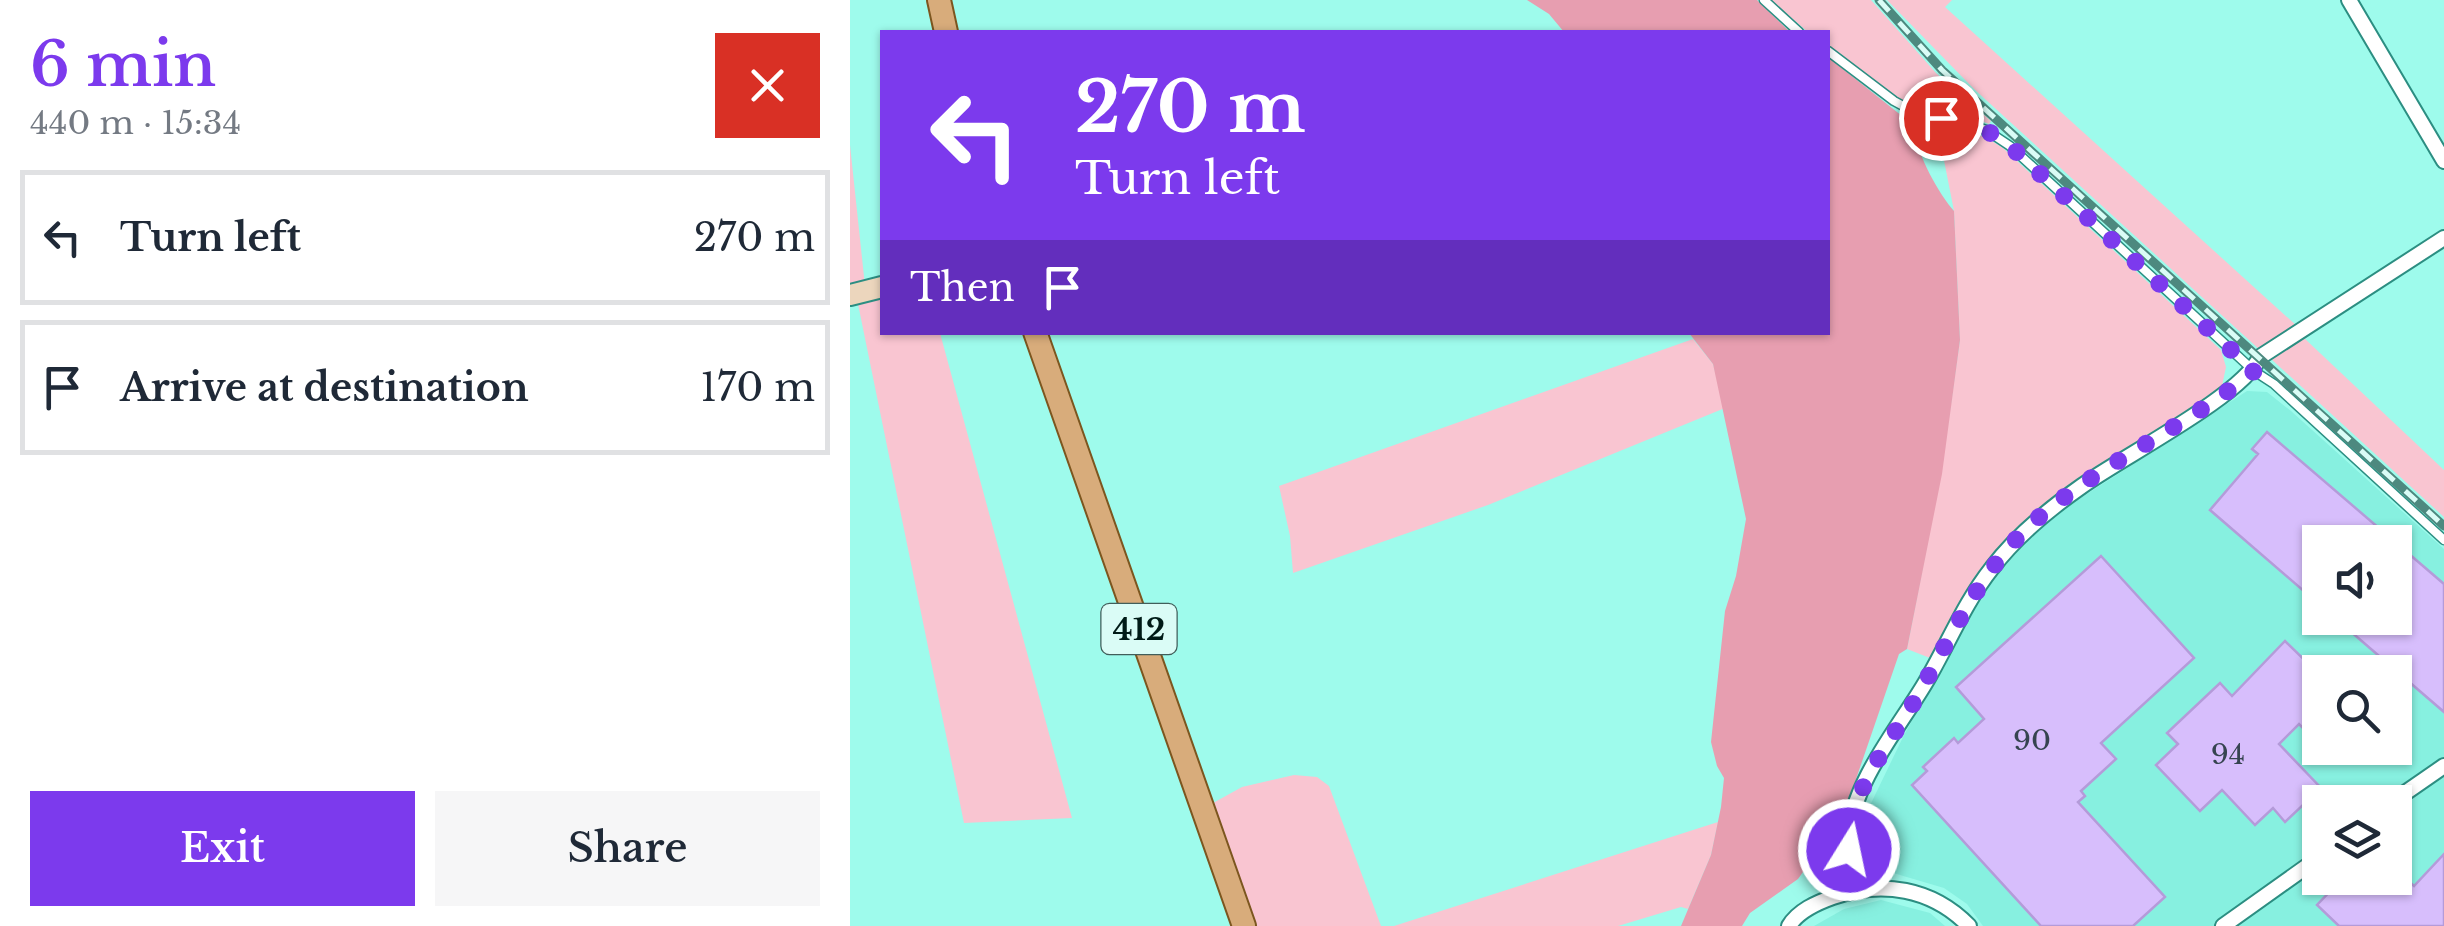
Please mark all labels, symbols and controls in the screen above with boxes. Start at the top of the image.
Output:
text: 6 min [30,28,216,102]
button: close [715,33,820,138]
text: 270 m [1075,64,1306,151]
icon: left [910,70,1040,200]
pin [1899,76,1984,161]
icon: arrive [1914,91,1969,146]
text: 440 m · 15:34 [30,103,241,143]
text: Turn left [1075,150,1280,206]
icon: left [35,210,90,265]
text: Turn left [120,214,301,261]
text: 270 m [694,214,815,261]
icon: arrive [1035,260,1090,315]
text: Then [910,264,1015,311]
icon: arrive [35,360,90,415]
text: Arrive at destination [120,364,529,411]
text: 170 m [700,364,815,411]
map controls [2302,525,2412,895]
button: sound [2302,525,2412,635]
road number: 412 [1102,604,1176,654]
button: search [2302,655,2412,765]
house number: 90 [2013,723,2051,758]
house number: 94 [2211,737,2245,772]
button: layers [2302,785,2412,895]
button: Exit [30,791,415,906]
button: Share [435,791,820,906]
position arrow [1797,798,1901,902]

